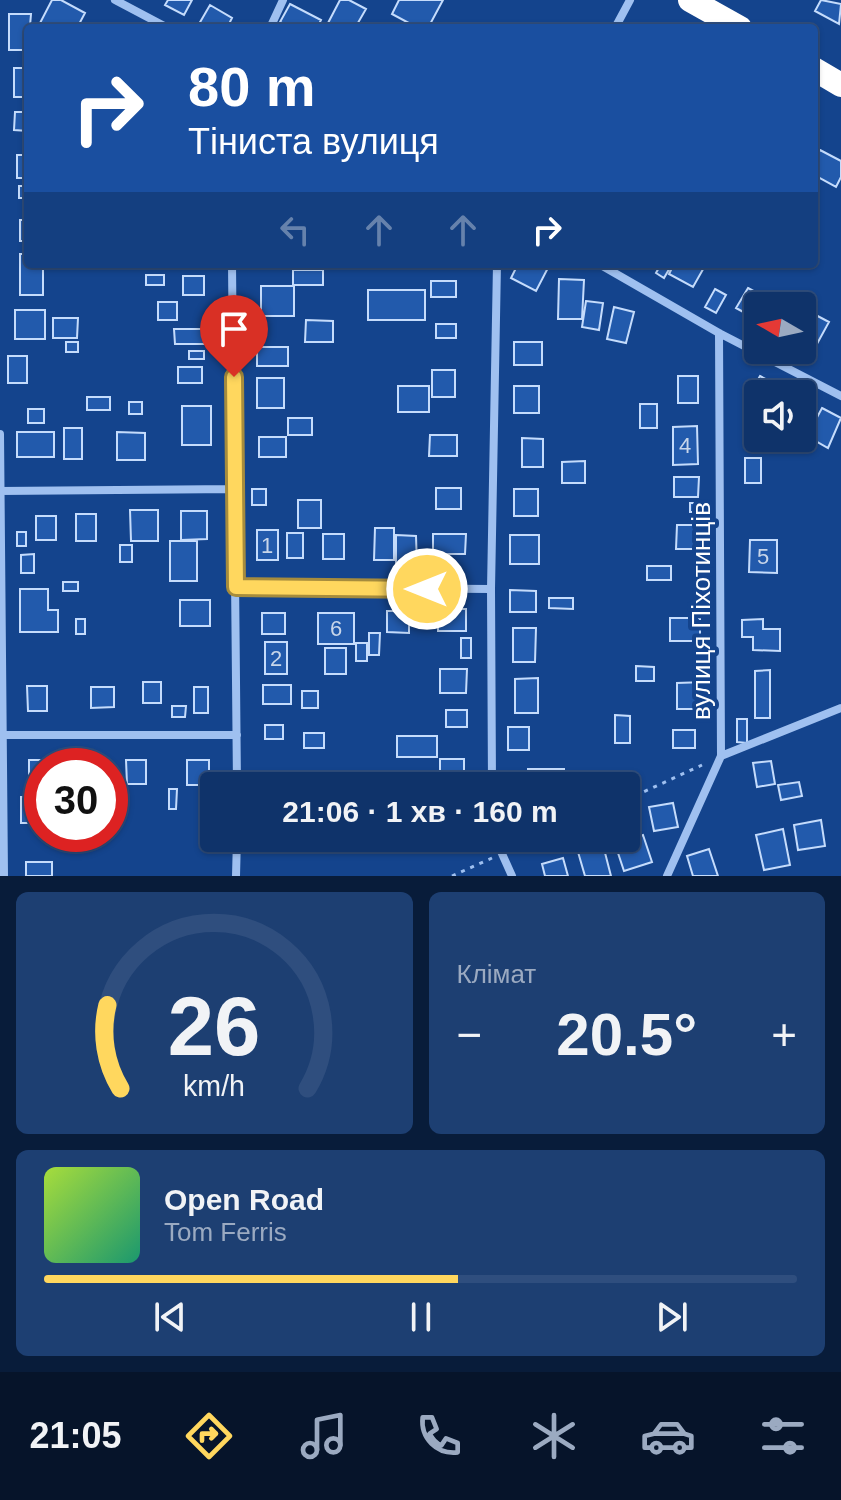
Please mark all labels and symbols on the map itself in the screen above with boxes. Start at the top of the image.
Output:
north arrow [744,292,816,364]
pin [200,295,268,377]
house number: 4 [679,433,691,458]
street label: вулиця Піхотинців [686,502,716,720]
house number: 1 [261,533,273,558]
house number: 5 [757,544,769,569]
position arrow [385,547,469,631]
house number: 6 [330,616,342,641]
house number: 2 [270,646,282,671]
speed limit sign: 30 [24,748,128,852]

